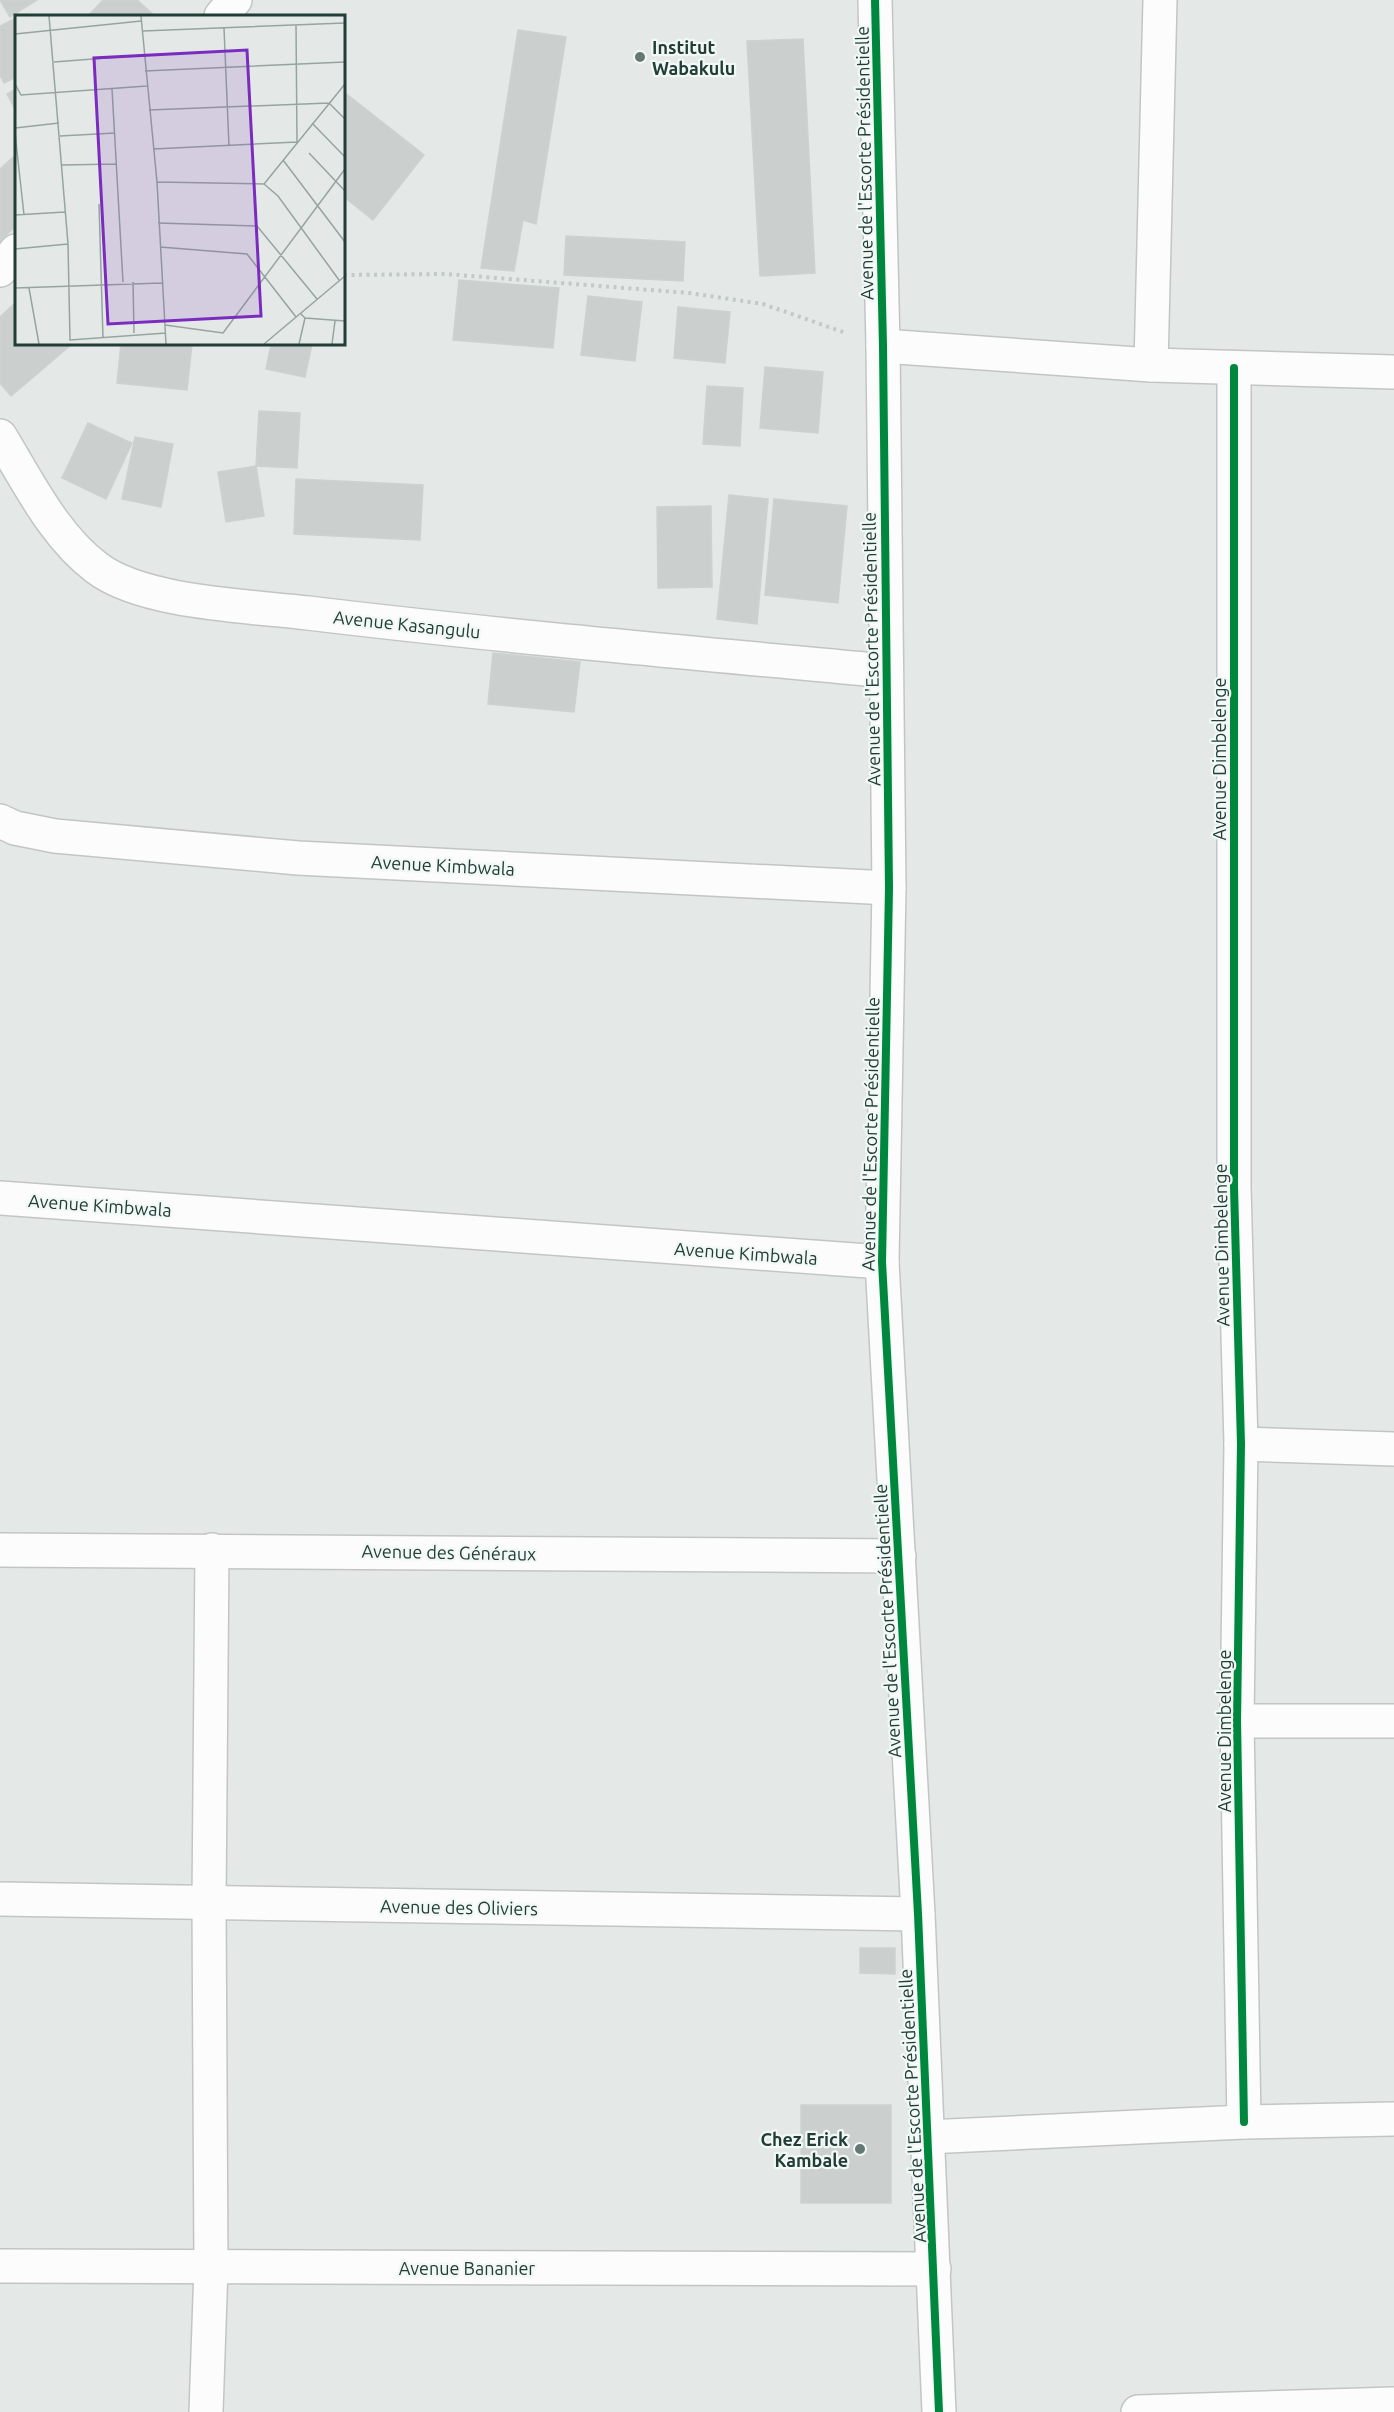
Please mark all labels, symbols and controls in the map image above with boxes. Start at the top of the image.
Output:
inset map [15,15,345,345]
street label: Avenue de l'Escorte Présidentielle [852,26,876,300]
place label: Institut Wabakulu [652,37,735,78]
marker: Institut Wabakulu [633,50,647,64]
street label: Avenue de l'Escorte Présidentielle [859,512,883,786]
street label: Avenue Kasangulu [332,606,482,642]
street label: Avenue Dimbelenge [1209,677,1229,841]
street label: Avenue Kimbwala [371,851,515,879]
street label: Avenue de l'Escorte Présidentielle [858,997,882,1271]
street label: Avenue Dimbelenge [1210,1163,1232,1327]
street label: Avenue Kimbwala [28,1190,172,1220]
street label: Avenue Kimbwala [674,1238,818,1268]
street label: Avenue de l'Escorte Présidentielle [870,1484,904,1758]
street label: Avenue des Généraux [362,1540,536,1564]
street label: Avenue Dimbelenge [1214,1649,1234,1813]
street label: Avenue des Oliviers [380,1896,538,1918]
street label: Avenue de l'Escorte Présidentielle [895,1969,929,2243]
place label: Chez Erick Kambale [760,2129,848,2170]
marker: Chez Erick Kambale [853,2142,867,2156]
street label: Avenue Bananier [399,2258,535,2278]

